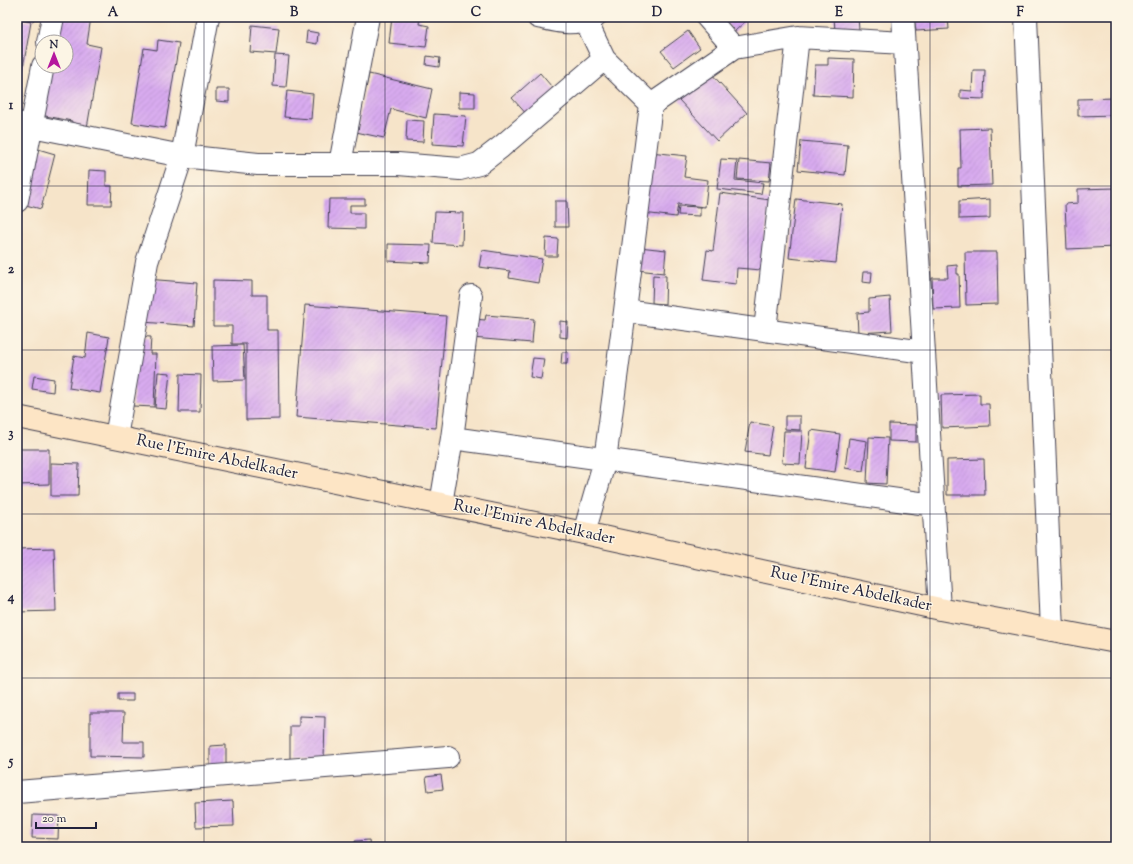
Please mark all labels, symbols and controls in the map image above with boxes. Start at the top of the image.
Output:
text: A [108,4,119,22]
text: B [290,4,299,22]
text: C [471,4,481,22]
text: D [652,4,662,22]
text: E [835,4,843,22]
text: F [1016,4,1024,22]
north arrow [34,34,74,74]
text: N [49,37,59,53]
text: 1 [9,97,14,115]
text: 2 [8,261,15,279]
text: 3 [8,425,14,443]
street label: Rue l'Emire Abdelkader [134,430,300,486]
street label: Rue l'Emire Abdelkader [451,495,617,551]
street label: Rue l'Emire Abdelkader [768,562,934,618]
text: 4 [7,589,15,607]
text: 5 [8,753,14,771]
scale bar [36,804,96,830]
text: 20 m [42,810,67,828]

